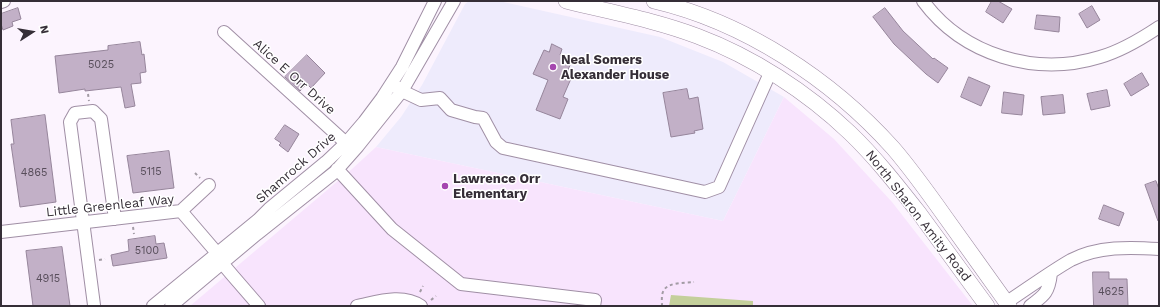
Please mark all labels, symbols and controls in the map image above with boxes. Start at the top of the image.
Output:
north arrow [12,12,52,52]
text: N [37,24,51,35]
street label: Alice E Orr Drive [250,36,338,118]
place label: Neal Somers Alexander House [561,52,669,83]
house number: 5025 [88,58,114,72]
marker: Neal Somers Alexander House [548,62,558,72]
street label: Shamrock Drive [253,129,339,207]
street label: North Sharon Amity Road [862,147,974,285]
house number: 5115 [140,165,162,179]
house number: 4865 [21,166,47,180]
place label: Lawrence Orr Elementary [453,171,540,202]
marker: Lawrence Orr Elementary [440,181,450,191]
street label: Little Greenleaf Way [45,192,175,220]
house number: 5100 [135,244,159,258]
house number: 4915 [36,272,60,286]
house number: 4625 [1098,285,1124,299]

